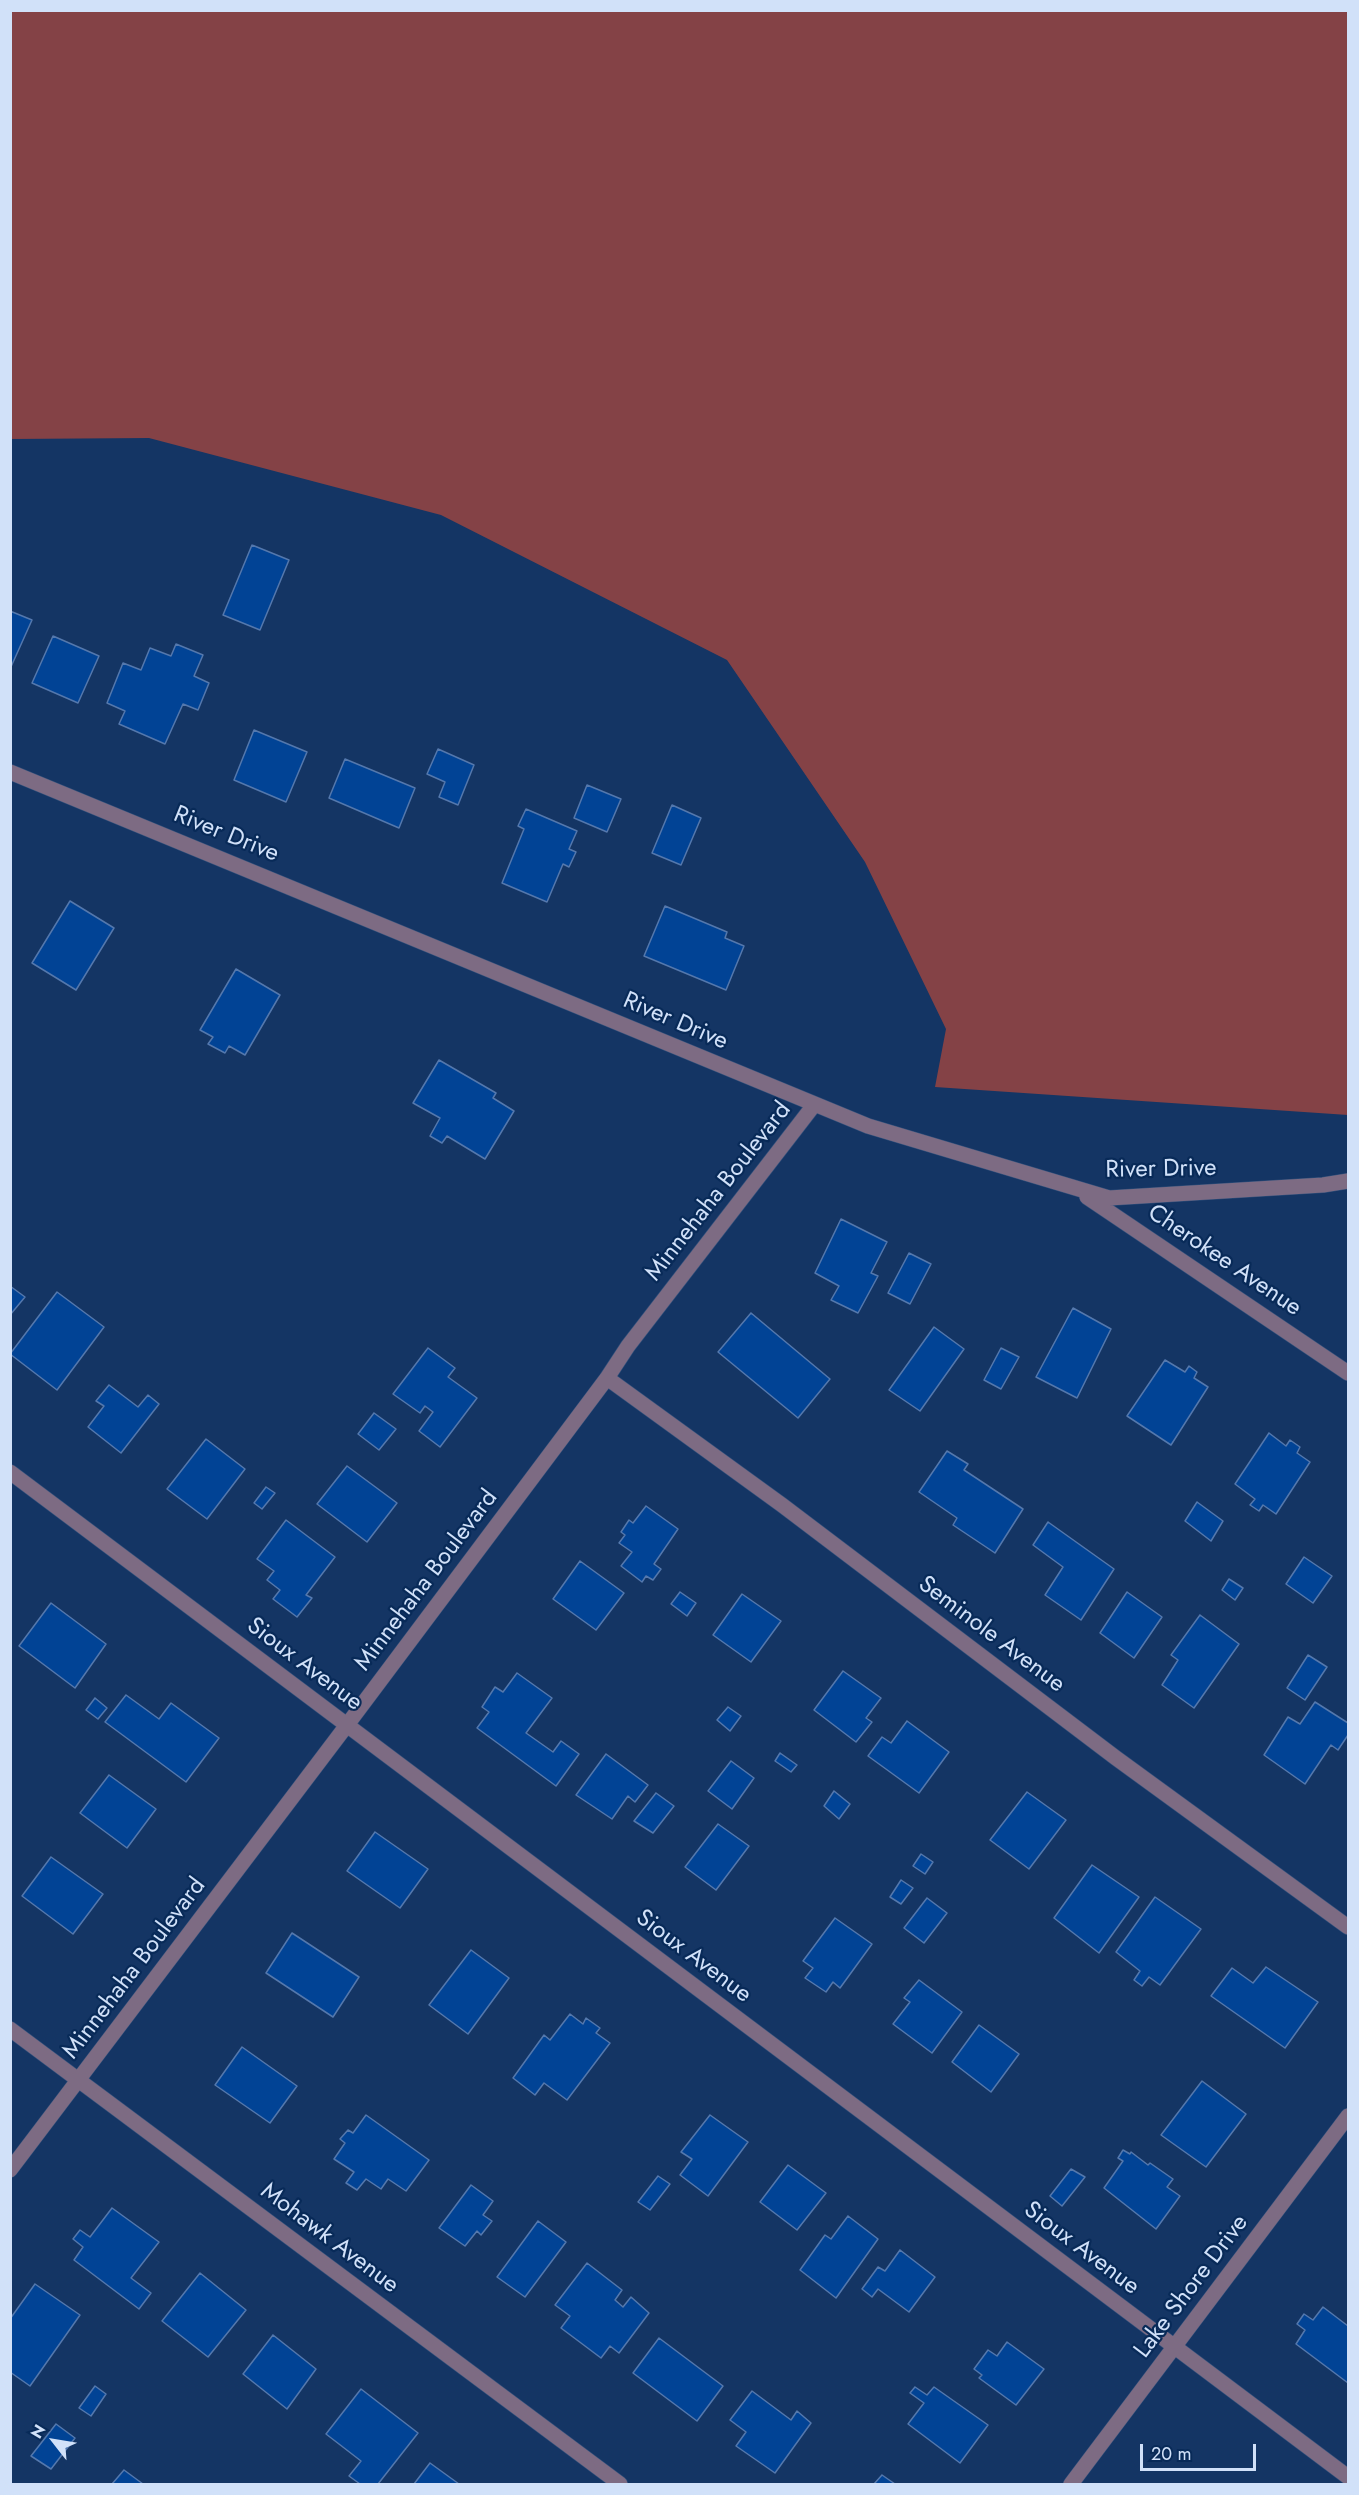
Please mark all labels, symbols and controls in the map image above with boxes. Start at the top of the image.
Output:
street label: River Drive [169,801,283,869]
street label: River Drive [618,987,732,1057]
street label: Minnehaha Boulevard [640,1097,798,1287]
street label: River Drive [1105,1155,1217,1185]
street label: Cherokee Avenue [1142,1199,1306,1323]
street label: Minnehaha Boulevard [349,1485,505,1677]
street label: Seminole Avenue [912,1571,1070,1699]
street label: Sioux Avenue [241,1612,367,1718]
street label: Minnehaha Boulevard [57,1873,213,2065]
street label: Sioux Avenue [630,1904,756,2010]
street label: Mohawk Avenue [254,2178,404,2300]
street label: Sioux Avenue [1018,2196,1144,2302]
street label: Lake Shore Drive [1129,2210,1255,2364]
north arrow [24,2411,84,2471]
text: N [25,2420,51,2443]
scale bar [1143,2432,1258,2470]
text: 20 m [1151,2441,1191,2467]

